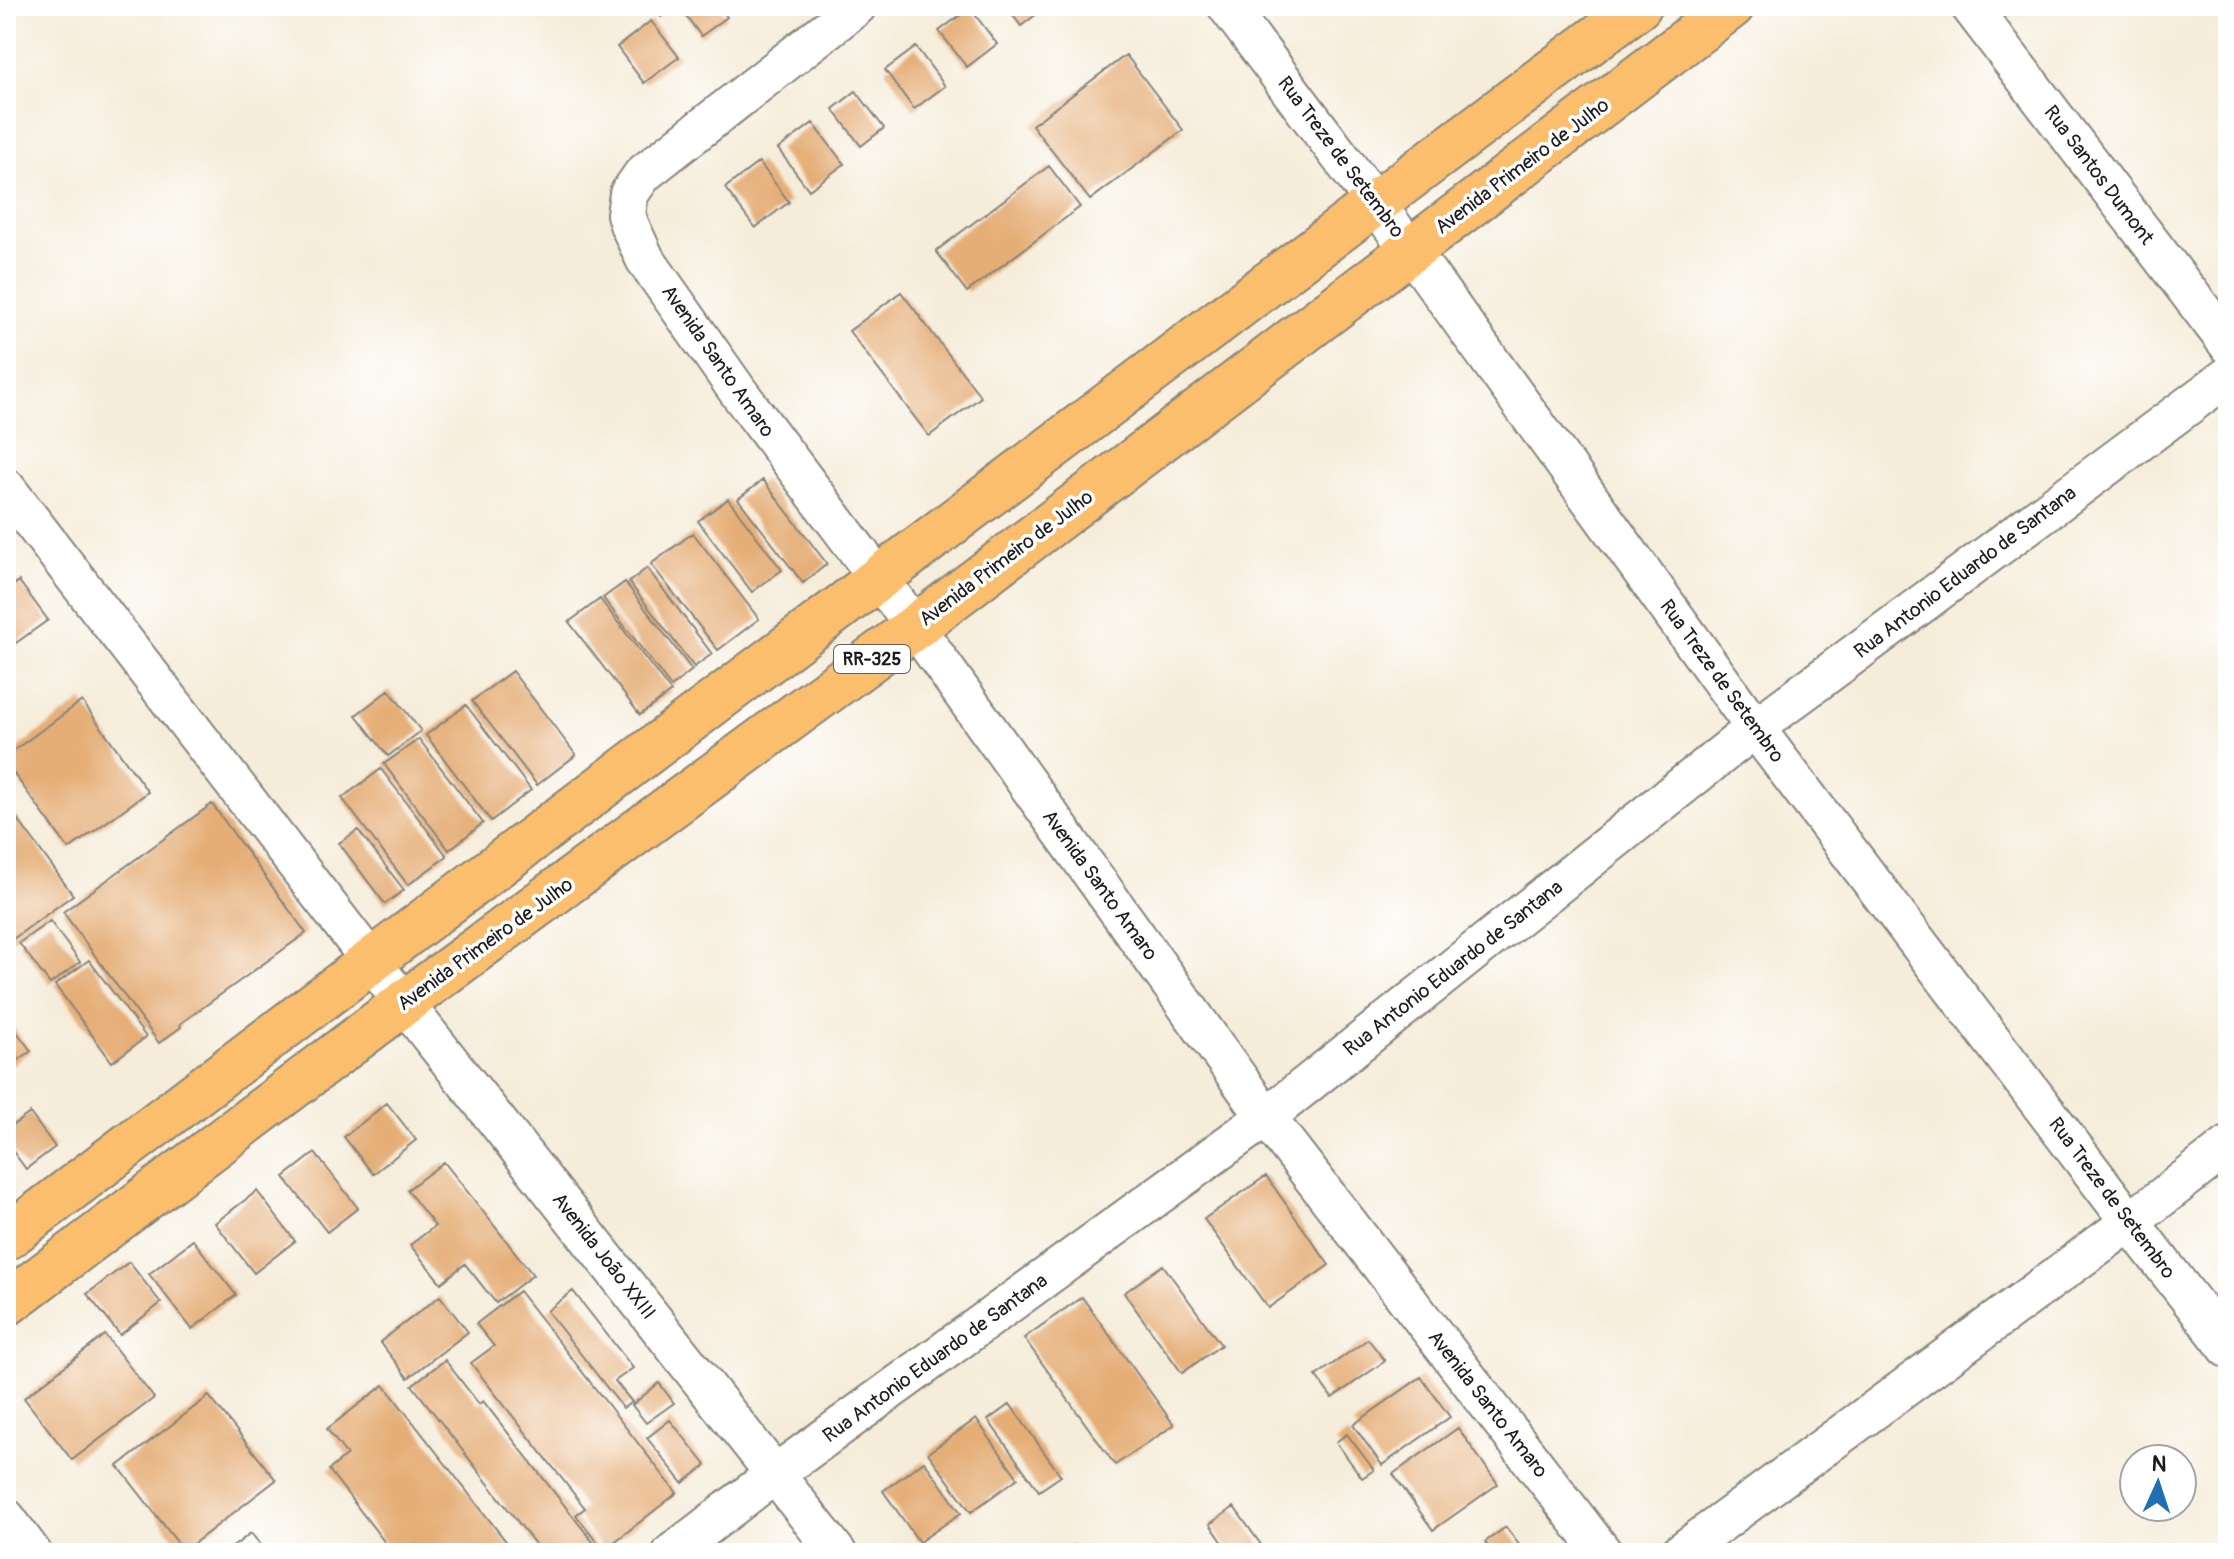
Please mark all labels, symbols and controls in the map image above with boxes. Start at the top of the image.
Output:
street label: Rua Treze de Setembro [1272,71,1410,243]
street label: Avenida Primeiro de Julho [1430,92,1614,240]
street label: Rua Santos Dumont [2038,100,2160,250]
street label: Avenida Santo Amaro [656,280,780,442]
street label: Rua Antonio Eduardo de Santana [1849,480,2081,664]
street label: Avenida Primeiro de Julho [914,484,1098,632]
street label: Rua Treze de Setembro [1654,595,1790,768]
road number: RR-325 [834,645,910,673]
street label: Avenida Santo Amaro [1037,805,1163,965]
street label: Avenida Primeiro de Julho [392,872,578,1016]
street label: Rua Antonio Eduardo de Santana [1338,874,1568,1062]
street label: Rua Treze de Setembro [2043,1112,2181,1284]
street label: Avenida João XXIII [547,1188,661,1324]
street label: Rua Antonio Eduardo de Santana [818,1268,1052,1448]
street label: Avenida Santo Amaro [1423,1325,1554,1483]
north arrow [2118,1443,2198,1523]
text: N [2151,1450,2167,1478]

